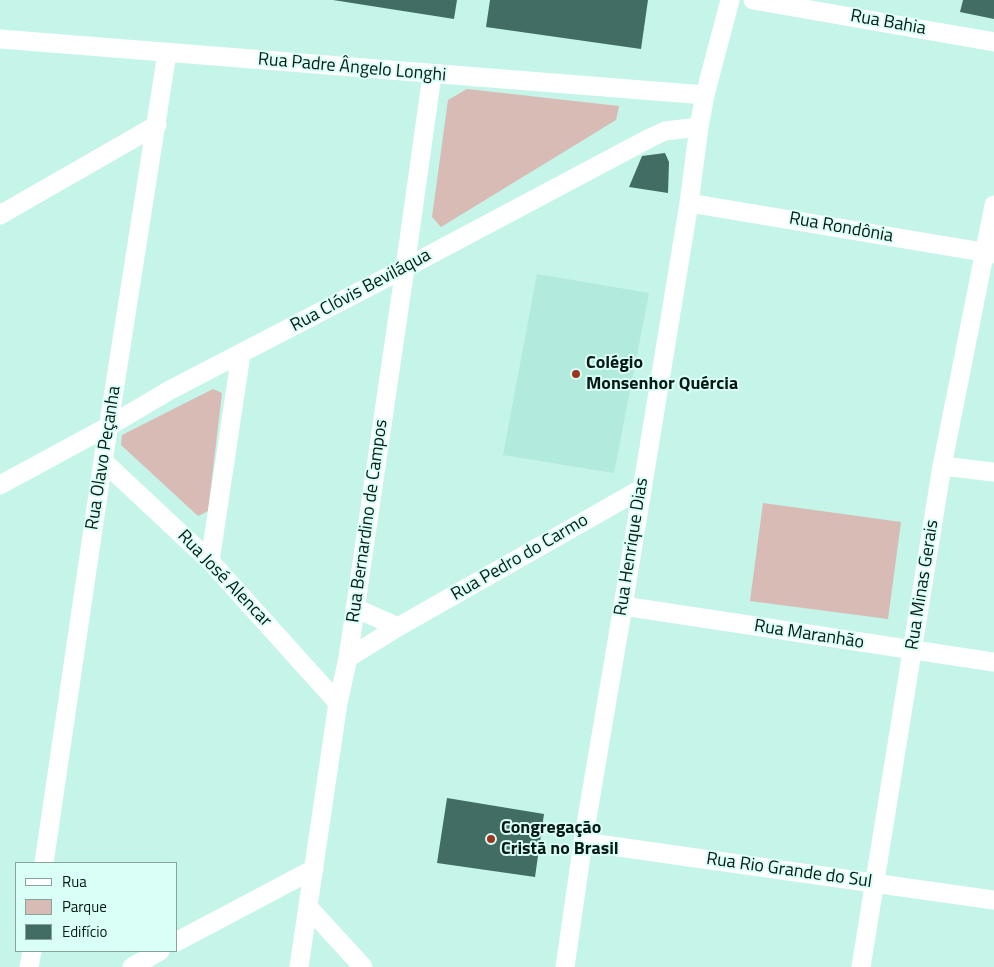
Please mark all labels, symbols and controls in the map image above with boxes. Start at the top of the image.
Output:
street label: Rua Bahia [849,6,927,40]
street label: Rua Padre Ângelo Longhi [257,49,447,87]
street label: Rua Rondônia [787,208,895,248]
street label: Rua Clóvis Beviláqua [287,245,435,337]
place label: Colégio Monsenhor Quércia [586,353,738,396]
marker: Colégio Monsenhor Quércia [570,368,582,380]
street label: Rua Olavo Peçanha [82,385,126,531]
street label: Rua Bernardino de Campos [343,418,393,624]
street label: Rua Henrique Dias [610,476,654,618]
street label: Rua Pedro do Carmo [448,510,592,606]
street label: Rua Minas Gerais [902,518,944,652]
street label: Rua José Alencar [172,526,276,632]
street label: Rua Maranhão [753,616,865,654]
place label: Congregação Cristã no Brasil [501,818,619,861]
marker: Congregação Cristã no Brasil [485,833,497,845]
street label: Rua Rio Grande do Sul [705,849,873,893]
legend [15,862,178,952]
text: Rua [62,870,87,893]
text: Parque [62,895,107,918]
text: Edifício [62,920,107,943]

